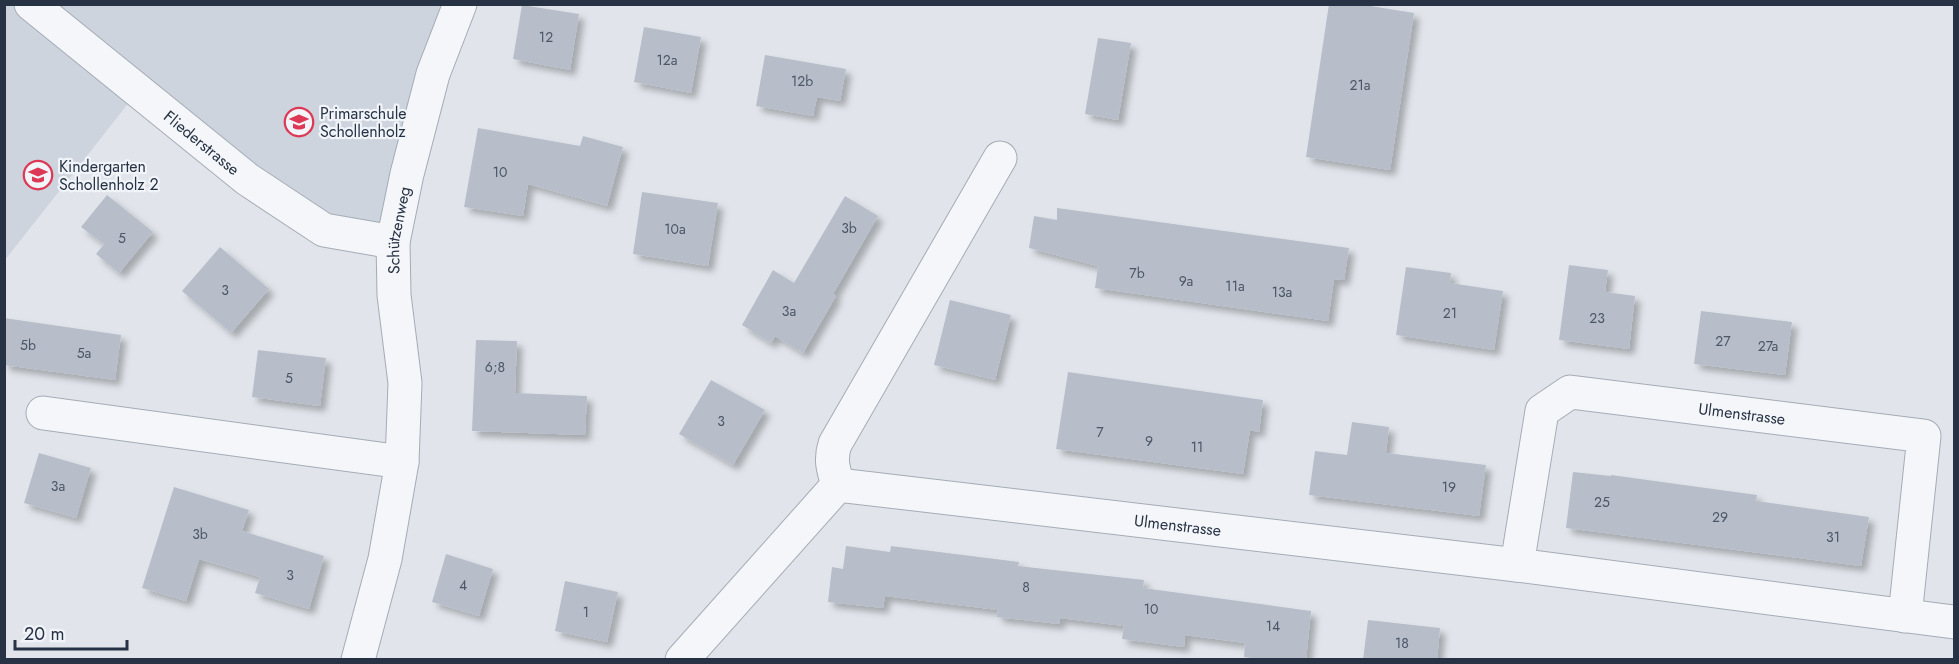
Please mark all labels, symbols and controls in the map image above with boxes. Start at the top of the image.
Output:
house number: 12 [539,27,553,47]
house number: 12a [657,50,678,70]
house number: 12b [791,71,813,91]
house number: 21a [1350,75,1371,95]
place label: Primarschule Schollenholz [320,102,407,143]
street label: Fliederstrasse [159,105,245,180]
school or university icon: Primarschule Schollenholz [283,106,315,138]
place label: Kindergarten Schollenholz 2 [59,155,159,196]
school or university icon: Kindergarten Schollenholz 2 [22,159,54,191]
house number: 10 [493,162,507,182]
street label: Schützenweg [381,184,416,274]
house number: 3b [841,218,857,238]
house number: 10a [664,219,686,239]
house number: 5 [118,228,126,248]
house number: 7b [1129,263,1145,283]
house number: 9a [1179,271,1193,291]
house number: 11a [1225,276,1245,296]
house number: 3 [221,280,229,300]
house number: 13a [1272,282,1292,302]
house number: 3a [782,301,796,321]
house number: 21 [1443,303,1457,323]
house number: 23 [1589,308,1605,328]
house number: 27 [1715,331,1731,351]
house number: 5b [20,335,36,355]
house number: 27a [1758,336,1778,356]
house number: 5a [77,343,91,363]
house number: 6;8 [485,357,505,377]
house number: 5 [285,368,293,388]
street label: Ulmenstrasse [1697,397,1787,430]
house number: 3 [717,411,725,431]
house number: 7 [1096,422,1104,442]
house number: 9 [1145,431,1153,451]
house number: 11 [1191,437,1203,457]
house number: 3a [51,476,65,496]
house number: 19 [1442,477,1456,497]
house number: 25 [1594,492,1610,512]
house number: 29 [1712,507,1728,527]
street label: Ulmenstrasse [1133,508,1222,542]
house number: 3b [192,524,208,544]
house number: 31 [1826,527,1840,547]
house number: 3 [286,565,294,585]
house number: 4 [459,575,467,595]
house number: 8 [1022,577,1030,597]
house number: 10 [1144,599,1158,619]
house number: 1 [583,602,589,622]
scale bar [15,613,128,651]
house number: 14 [1266,616,1280,636]
text: 20 m [24,621,64,647]
house number: 18 [1395,633,1409,653]

